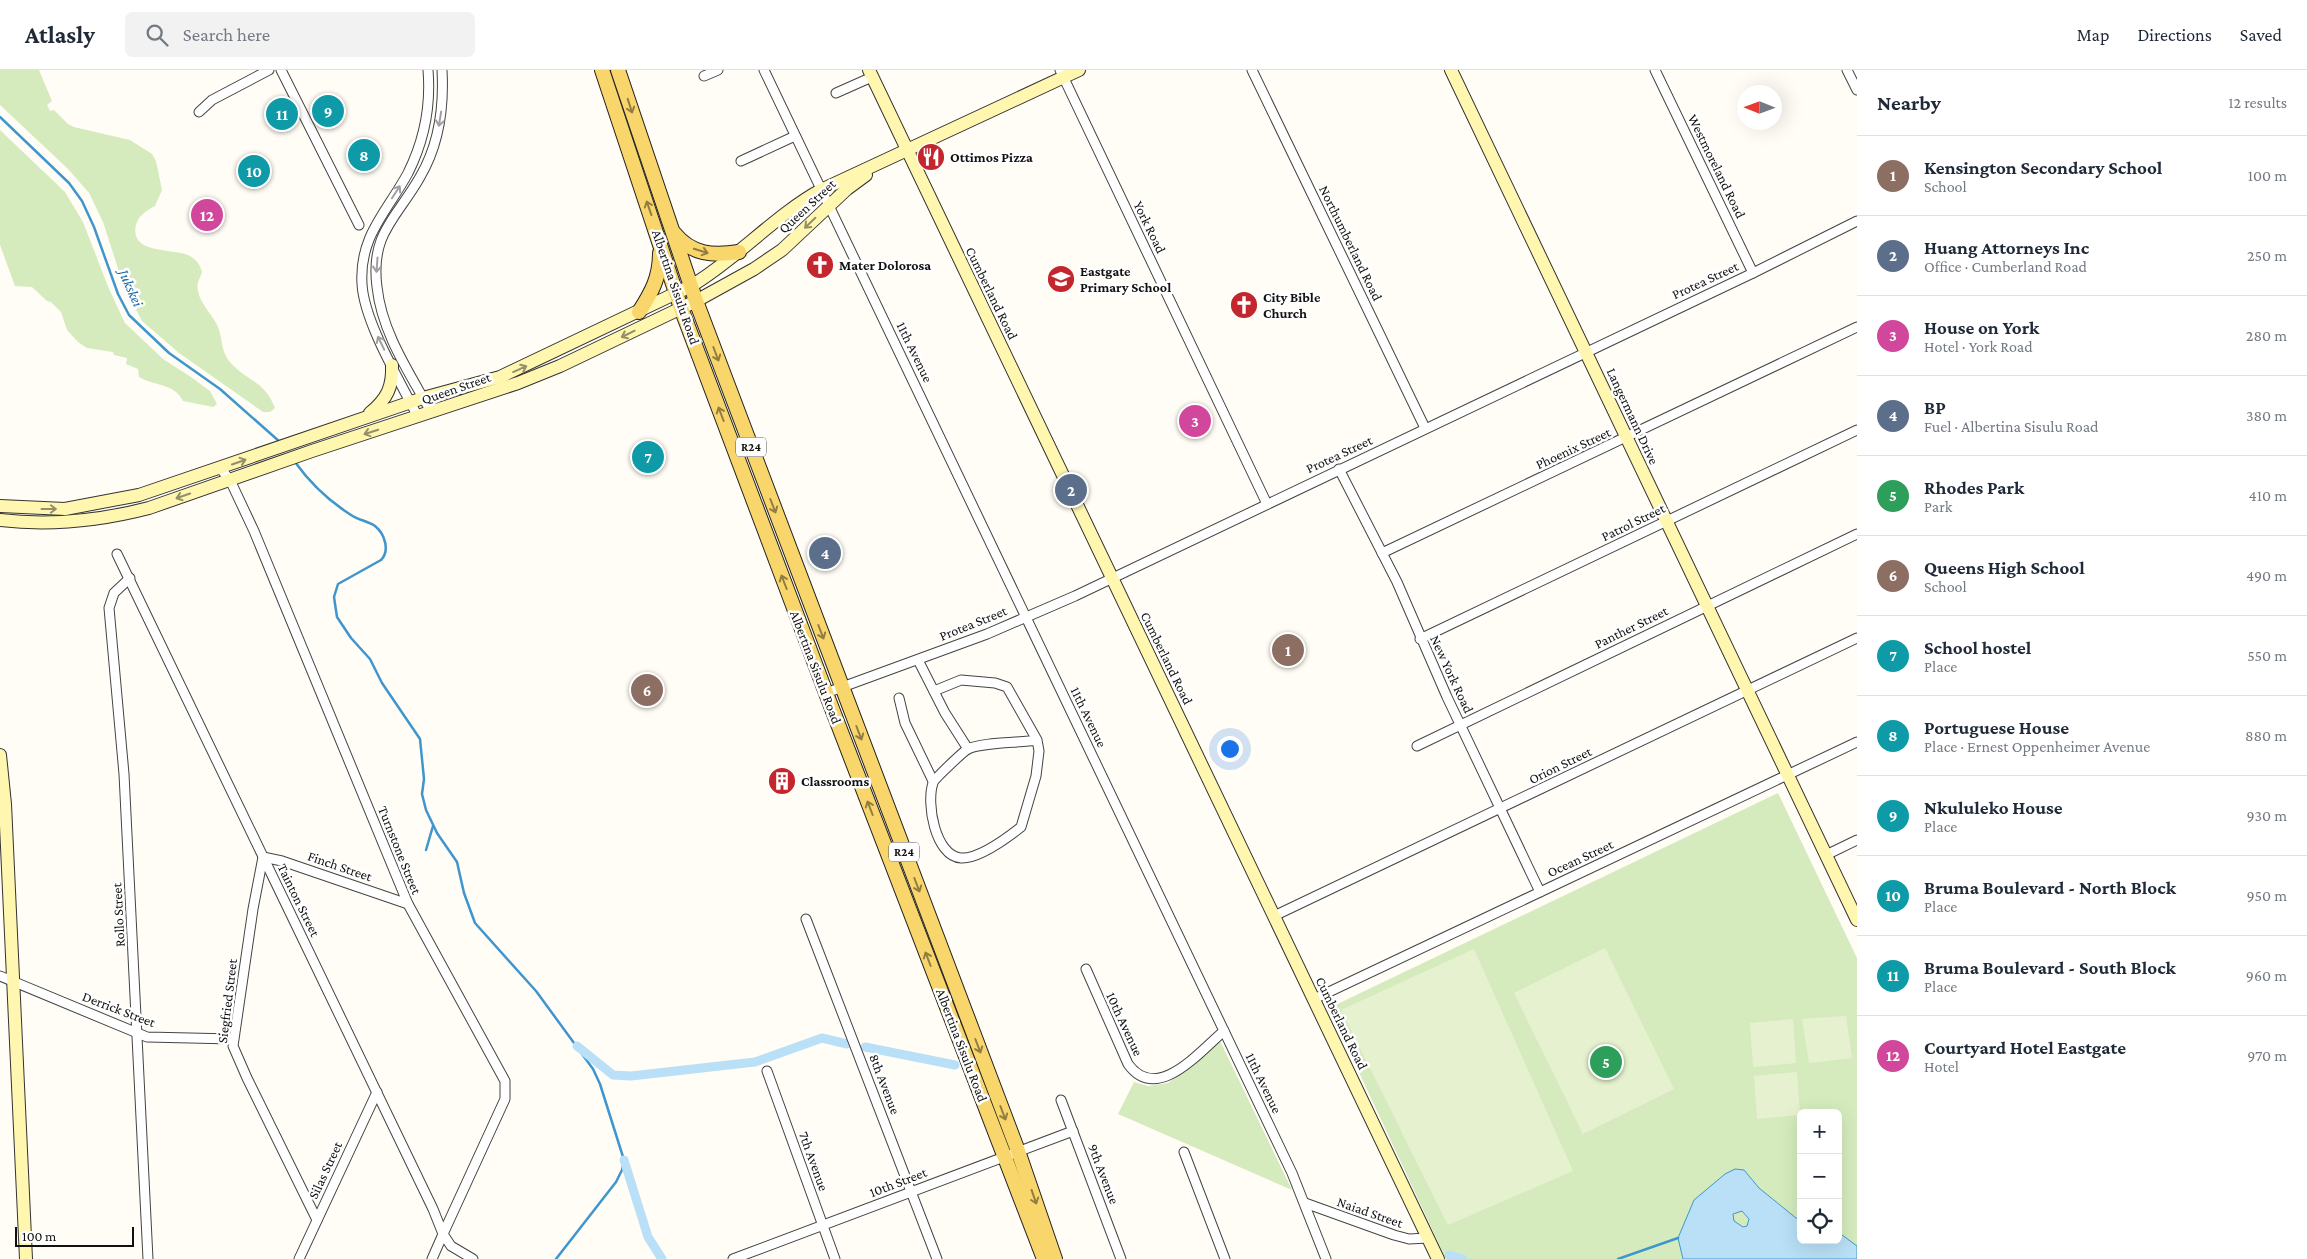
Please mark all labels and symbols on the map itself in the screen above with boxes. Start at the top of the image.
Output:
north arrow [1737,85,1782,130]
pin: 9 [312,92,344,130]
pin: 11 [266,95,298,133]
one-way arrow [625,97,635,113]
one-way arrow [434,110,444,126]
street label: Westmoreland Road [1685,111,1749,221]
pin: 8 [348,136,380,174]
restaurant icon: Ottimos Pizza [916,142,946,172]
place label: Ottimos Pizza [950,149,1033,165]
pin: 10 [238,152,270,190]
street label: Queen Street [775,175,839,236]
street label: Northumberland Road [1316,183,1386,304]
one-way arrow [391,185,401,199]
pin: 12 [191,196,223,234]
street label: York Road [1131,198,1170,256]
one-way arrow [644,200,653,216]
one-way arrow [804,217,817,229]
street label: Albertina Sisulu Road [649,228,703,347]
street label: Cumberland Road [963,244,1022,343]
one-way arrow [693,247,709,257]
church icon: Mater Dolorosa [805,250,835,280]
one-way arrow [372,257,381,273]
place label: Mater Dolorosa [839,257,931,273]
street label: Protea Street [1669,258,1741,302]
place label: Eastgate Primary School [1080,263,1171,295]
water label: Jukskei [114,264,147,310]
school or university icon: Eastgate Primary School [1046,264,1076,294]
place label: City Bible Church [1263,289,1321,321]
church icon: City Bible Church [1229,290,1259,320]
street label: 11th Avenue [893,319,937,385]
one-way arrow [621,329,636,339]
one-way arrow [376,336,385,351]
one-way arrow [712,345,721,361]
one-way arrow [512,363,527,373]
street label: Langermann Drive [1604,365,1662,467]
street label: Queen Street [419,369,493,407]
pin: 3 [1179,402,1211,440]
one-way arrow [716,406,725,422]
street label: Phoenix Street [1533,424,1613,472]
one-way arrow [364,428,380,437]
street label: Protea Street [1303,432,1375,476]
pin: 7 [632,438,664,476]
road number: R24 [736,438,766,457]
one-way arrow [231,456,247,466]
pin: 2 [1055,471,1087,509]
one-way arrow [176,492,192,501]
one-way arrow [769,498,778,513]
street label: Patrol Street [1599,500,1668,544]
one-way arrow [40,504,56,514]
pin: 4 [809,534,841,572]
one-way arrow [779,575,788,590]
street label: Protea Street [937,602,1009,644]
street label: Panther Street [1592,602,1671,652]
street label: Albertina Sisulu Road [787,608,845,727]
street label: Cumberland Road [1138,609,1197,708]
one-way arrow [817,624,826,639]
pin: 1 [1272,631,1304,669]
street label: New York Road [1427,632,1477,716]
pin: 6 [631,671,663,709]
street label: 11th Avenue [1067,684,1111,750]
one-way arrow [855,725,864,741]
your location [1217,736,1243,762]
street label: Orion Street [1526,743,1594,787]
building icon: Classrooms [767,766,797,796]
place label: Classrooms [801,773,869,789]
one-way arrow [865,800,874,816]
street label: Turnstone Street [375,804,425,897]
street label: Ocean Street [1545,836,1616,880]
road number: R24 [889,842,919,862]
street label: Finch Street [306,848,374,885]
street label: Tainton Street [274,861,324,939]
one-way arrow [913,877,922,892]
street label: Rollo Street [108,882,128,948]
one-way arrow [923,952,933,967]
street label: Siegfried Street [214,958,240,1044]
street label: Cumberland Road [1313,974,1372,1073]
street label: Albertina Sisulu Road [933,986,991,1105]
street label: Derrick Street [80,988,158,1030]
street label: 10th Avenue [1103,990,1147,1058]
one-way arrow [974,1038,983,1053]
pin: 5 [1590,1043,1622,1081]
street label: 11th Avenue [1242,1050,1286,1116]
street label: 8th Avenue [866,1051,904,1117]
one-way arrow [999,1105,1008,1120]
street label: 7th Avenue [796,1129,832,1193]
street label: Silas Street [305,1139,345,1201]
street label: 9th Avenue [1085,1142,1123,1206]
street label: 10th Street [867,1164,929,1200]
one-way arrow [1030,1189,1039,1204]
street label: Naiad Street [1335,1193,1405,1231]
scale bar [15,1224,134,1247]

